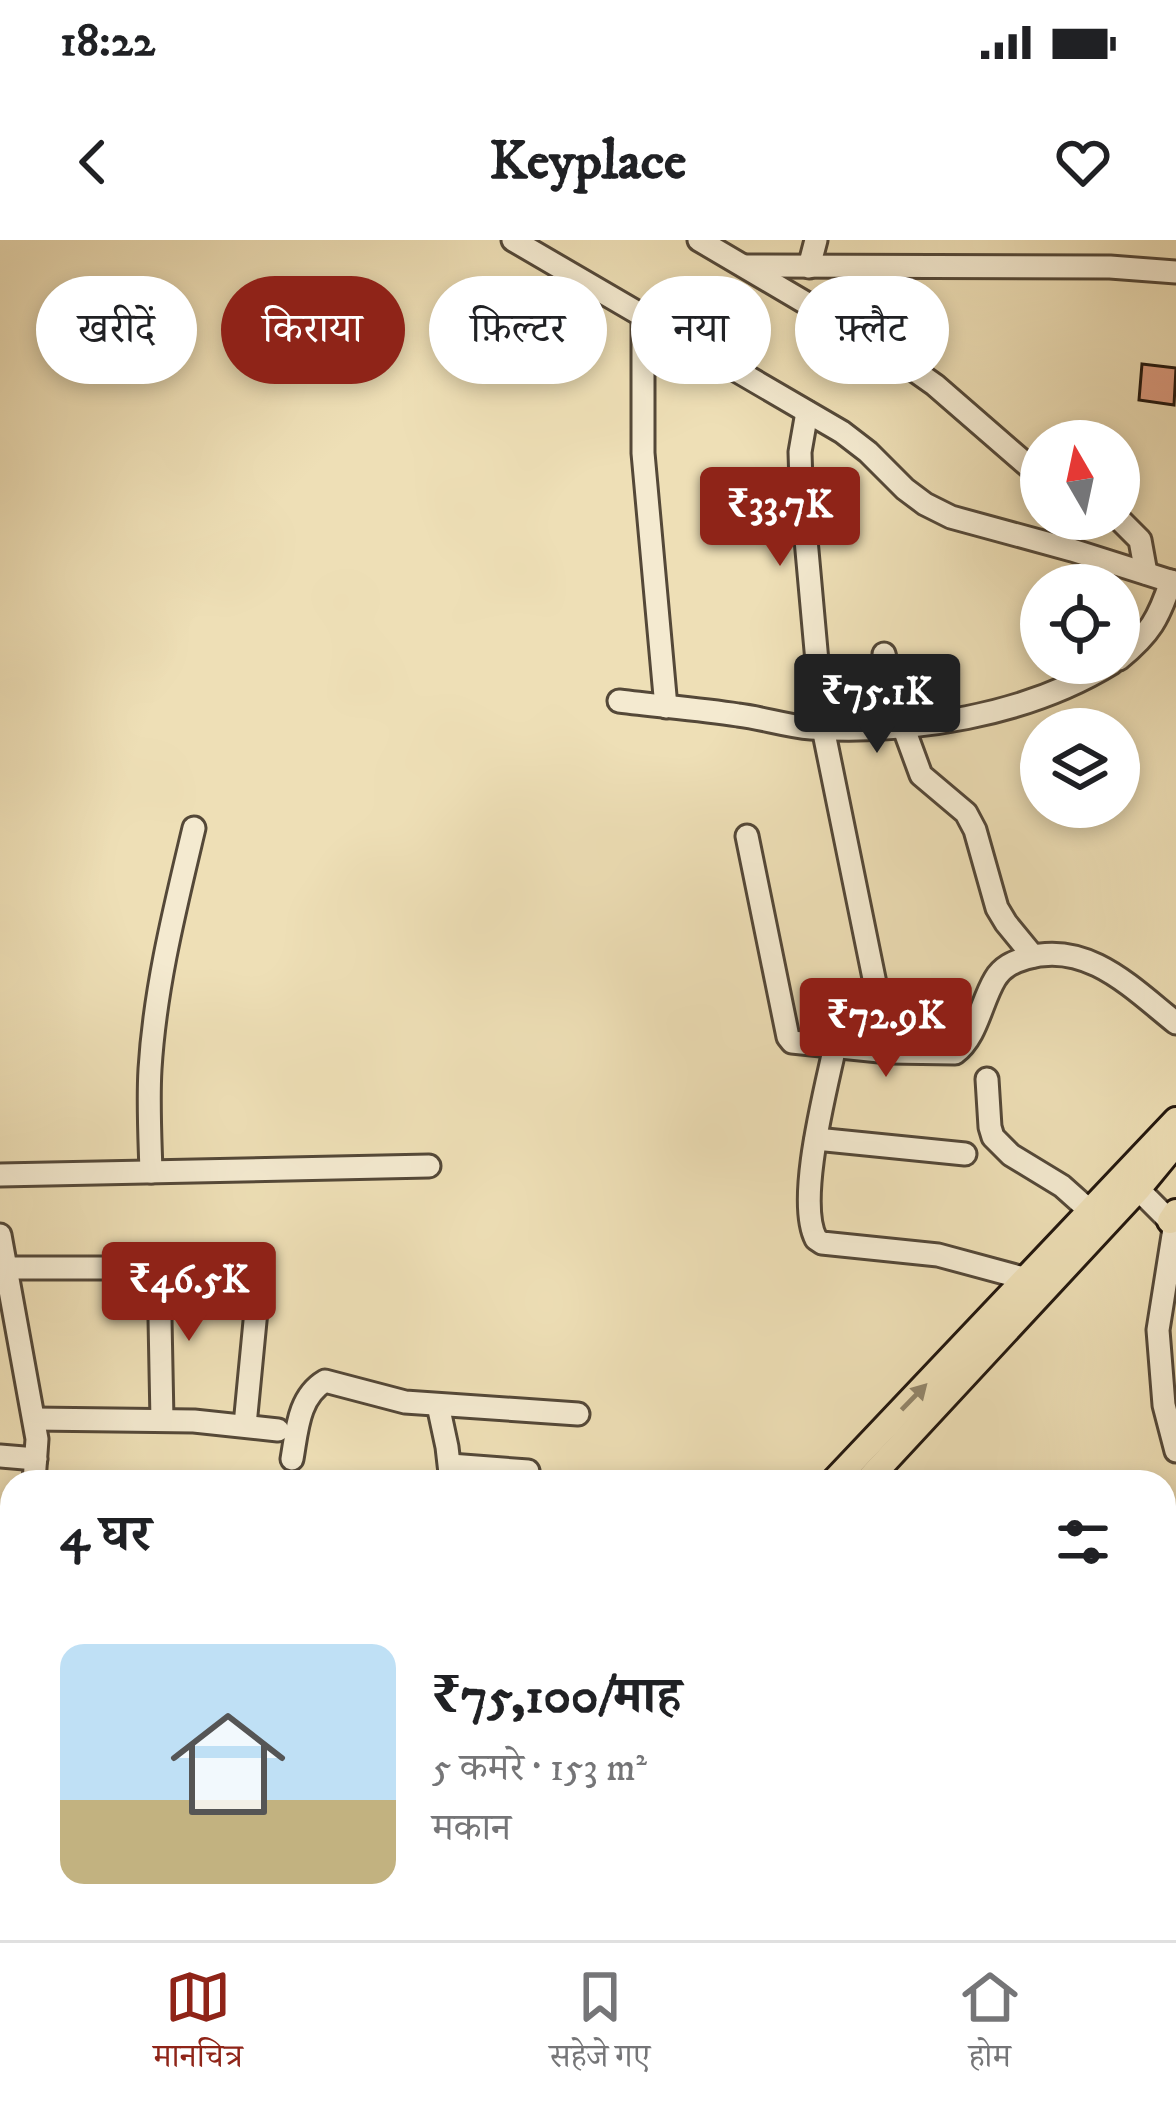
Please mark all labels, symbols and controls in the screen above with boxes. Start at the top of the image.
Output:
text: 18:22 [60,14,155,70]
icon: back [60,129,126,195]
text: Keyplace [490,129,686,196]
icon: heart [1050,129,1116,195]
chip: खरीदें [36,276,197,384]
chip: किराया [221,276,405,384]
chip: फ़िल्टर [429,276,607,384]
chip: नया [631,276,771,384]
chip: फ़्लैट [795,276,949,384]
north arrow [1020,420,1140,540]
map controls [1020,420,1140,828]
pin: ₹33.7K [682,467,878,569]
text: ₹33.7K [727,481,833,530]
button: locate [1020,564,1140,684]
pin: ₹75.1K [779,654,975,756]
text: ₹75.1K [821,668,933,717]
button: layers [1020,708,1140,828]
pin: ₹72.9K [788,978,984,1080]
text: ₹72.9K [827,992,945,1041]
pin: ₹46.5K [91,1242,287,1344]
text: ₹46.5K [129,1256,249,1305]
one-way arrow [900,1383,928,1412]
text: 4 घर [60,1503,151,1567]
icon: filters [1050,1509,1116,1575]
text: ₹75,100/माह [432,1665,681,1729]
icon: home [156,1692,300,1836]
text: 5 कमरे · 153 m² [432,1744,647,1793]
text: मकान [432,1804,511,1853]
tab: मानचित्र [153,1964,243,2088]
tab: सहेजे गए [549,1964,650,2088]
tab: होम [957,1964,1023,2088]

